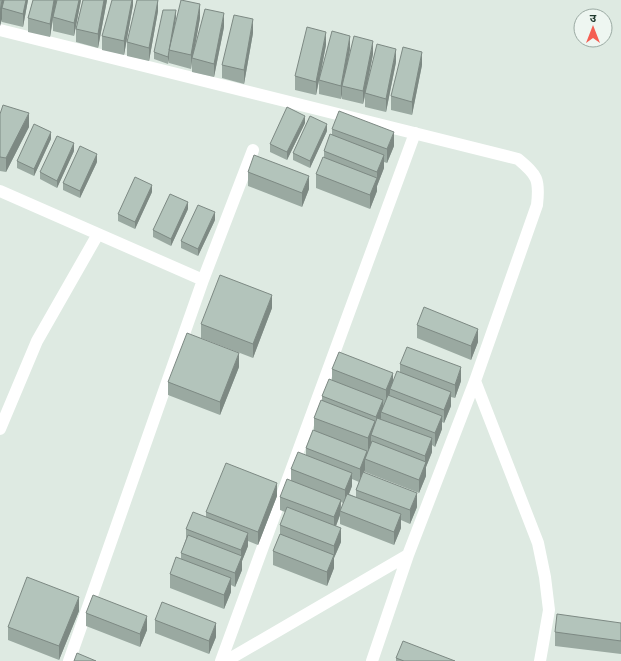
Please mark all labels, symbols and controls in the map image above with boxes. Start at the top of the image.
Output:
north arrow [573,8,613,48]
text: उ [590,11,597,26]

